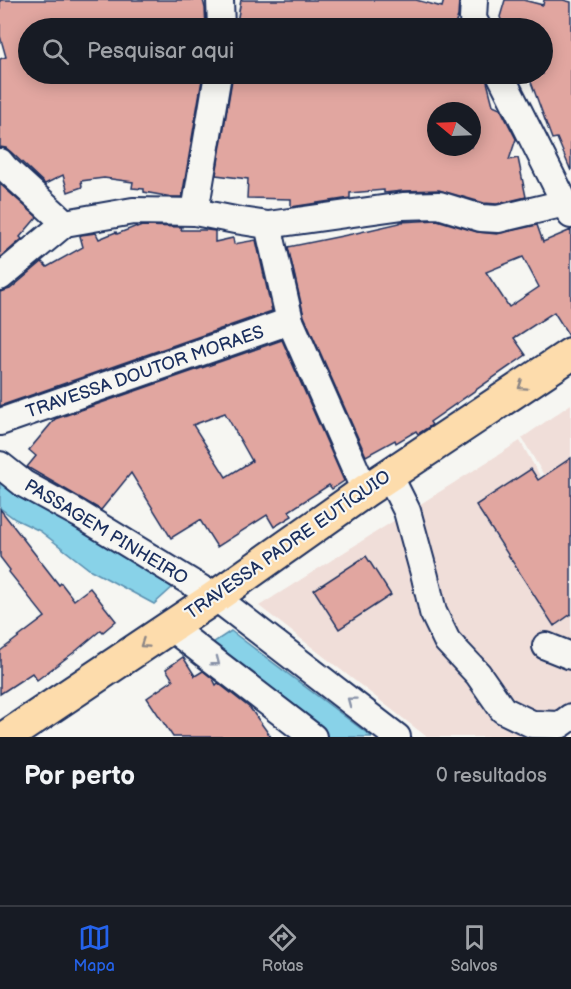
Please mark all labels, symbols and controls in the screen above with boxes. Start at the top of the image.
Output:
search box [18,18,553,84]
icon: search [39,35,72,68]
text: Pesquisar aqui [87,38,234,65]
north arrow [427,102,481,156]
street label: TRAVESSA DOUTOR MORAES [23,321,267,423]
one-way arrow [518,379,529,390]
street label: TRAVESSA PADRE EUTÍQUIO [180,464,395,624]
street label: PASSAGEM PINHEIRO [21,475,191,589]
one-way arrow [140,637,151,648]
one-way arrow [210,655,221,666]
one-way arrow [346,698,357,709]
text: Por perto [24,761,135,792]
text: 0 resultados [436,764,547,788]
tab: Mapa [74,921,115,976]
tab: Rotas [262,921,304,976]
tab: Salvos [451,921,497,976]

